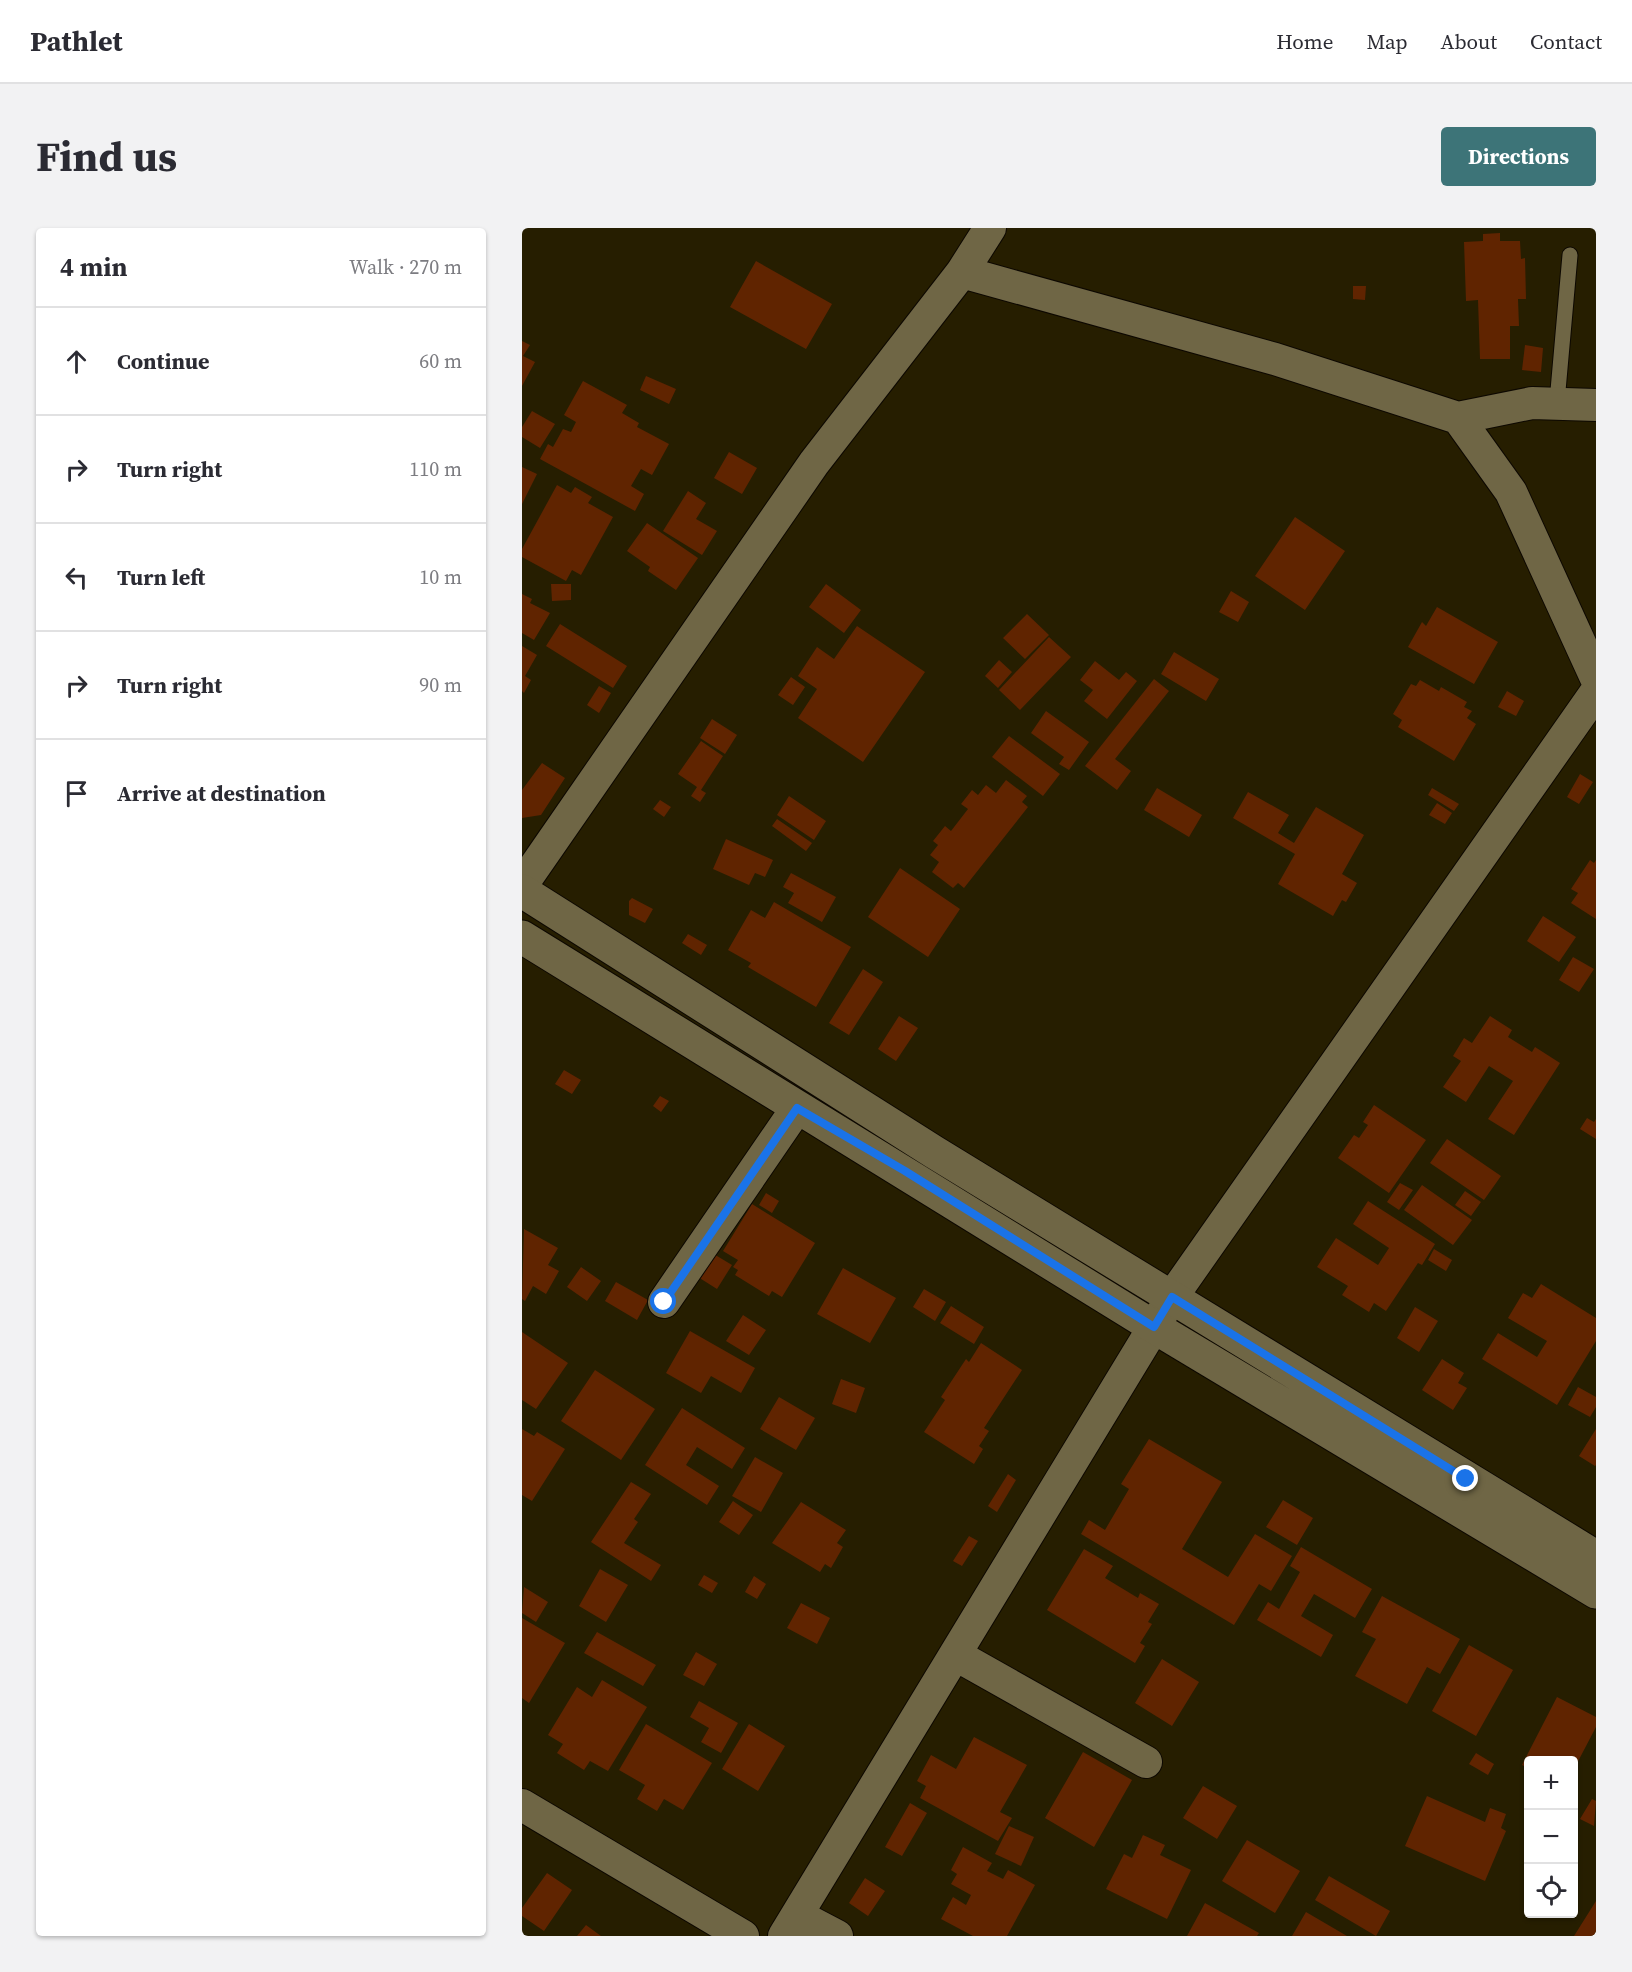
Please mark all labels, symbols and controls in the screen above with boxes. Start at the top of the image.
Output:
text: Pathlet [30,22,123,60]
text: Home [1276,27,1334,56]
text: Map [1367,27,1408,56]
text: About [1441,27,1497,56]
text: Contact [1530,27,1602,56]
text: Find us [36,127,177,185]
button: Directions [1441,127,1596,186]
text: 4 min [60,249,127,285]
text: Walk · 270 m [349,253,462,281]
icon: ahead [60,345,93,378]
text: Continue [117,346,210,376]
text: 60 m [419,347,462,375]
icon: right [60,453,93,486]
text: Turn right [117,454,222,484]
text: 110 m [409,455,462,483]
icon: left [60,561,93,594]
text: Turn left [117,562,205,592]
text: 10 m [419,563,462,591]
icon: right [60,669,93,702]
text: Turn right [117,670,222,700]
text: 90 m [419,671,462,699]
icon: arrive [60,777,93,810]
text: Arrive at destination [117,778,326,808]
route start [650,1288,676,1314]
route end [1452,1465,1478,1491]
map controls [1524,1756,1578,1918]
button: + [1524,1756,1578,1810]
button: − [1524,1810,1578,1864]
button: locate [1524,1864,1578,1918]

